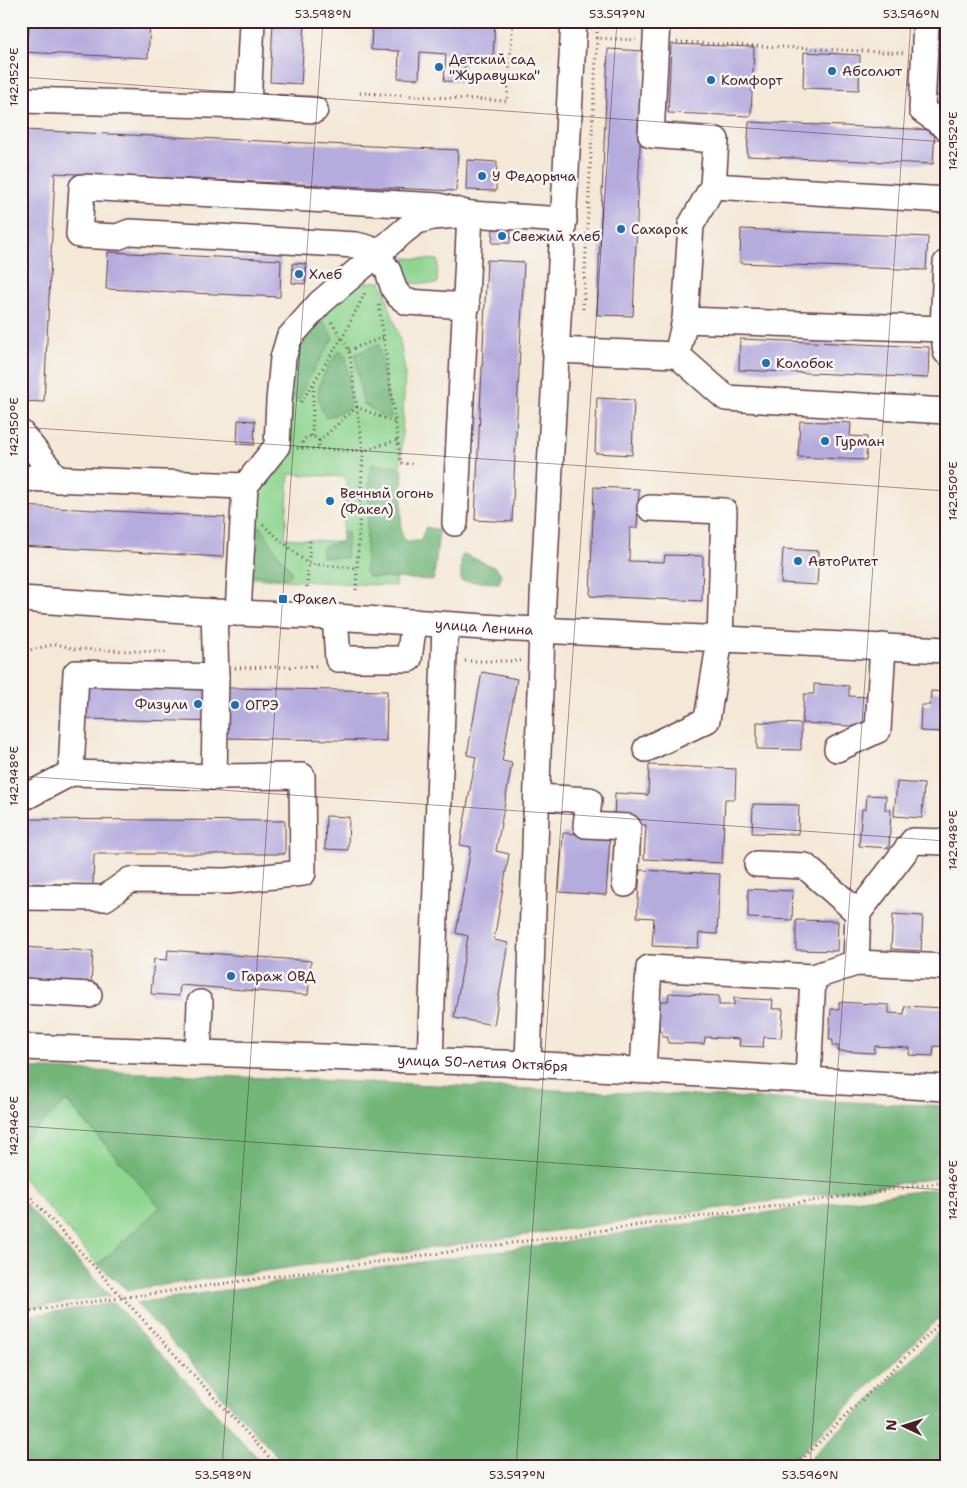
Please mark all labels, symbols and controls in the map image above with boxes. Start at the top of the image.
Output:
text: 53.598°N [295,6,351,22]
text: 53.597°N [589,6,645,22]
text: 53.596°N [883,6,939,22]
text: 142.952°E [6,47,22,107]
place label: Детский сад "Журавушка" [449,50,540,84]
marker: Детский сад "Журавушка" [433,61,445,73]
place label: Абсолют [842,62,903,80]
marker: Абсолют [826,65,838,77]
place label: Комфорт [721,71,784,89]
marker: Комфорт [705,74,717,86]
text: 142.952°E [945,111,961,171]
place label: У Федорыча [492,167,577,185]
marker: У Федорыча [476,170,488,182]
place label: Сахарок [631,220,688,238]
marker: Сахарок [615,223,627,235]
place label: Свежий хлеб [512,227,600,245]
marker: Свежий хлеб [496,230,508,242]
place label: Хлеб [309,265,342,283]
marker: Хлеб [293,268,305,280]
place label: Колобок [776,354,834,372]
marker: Колобок [760,357,772,369]
text: 142.950°E [6,397,22,457]
place label: Гурман [835,432,885,450]
marker: Гурман [819,435,831,447]
text: 142.950°E [945,461,961,521]
place label: Вечный огонь (Факел) [340,484,434,518]
marker: Вечный огонь (Факел) [324,495,336,507]
place label: АвтоРитет [808,552,879,570]
marker: АвтоРитет [792,555,804,567]
place label: Факел [293,590,337,608]
marker: Факел [277,593,289,605]
street label: улица Ленина [434,615,534,639]
place label: Физули [135,695,188,713]
place label: ОГРЭ [245,696,279,714]
marker: Физули [192,698,204,710]
marker: ОГРЭ [229,699,241,711]
text: 142.948°E [6,746,22,806]
text: 142.948°E [945,810,961,870]
place label: Гараж ОВД [241,967,316,985]
marker: Гараж ОВД [225,970,237,982]
street label: улица 50-летия Октября [397,1051,569,1075]
text: 142.946°E [6,1096,22,1156]
text: 142.946°E [945,1160,961,1220]
north arrow [880,1400,930,1450]
text: N [882,1419,900,1431]
text: 53.598°N [195,1467,251,1483]
text: 53.597°N [489,1467,545,1483]
text: 53.596°N [782,1467,838,1483]

